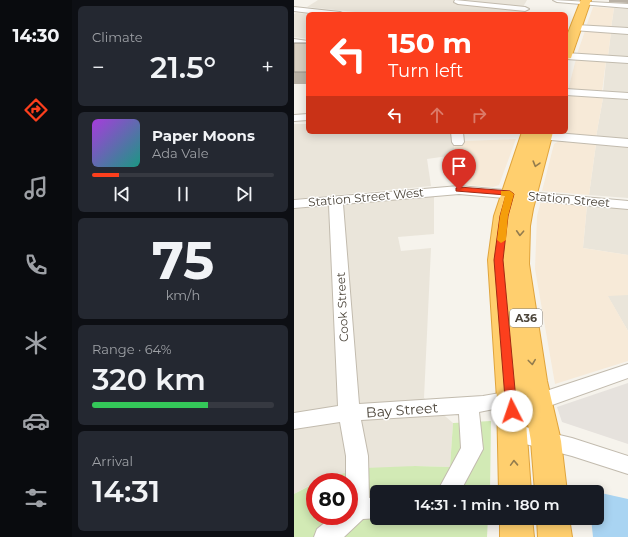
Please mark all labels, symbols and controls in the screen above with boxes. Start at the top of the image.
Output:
text: 14:30 [12,25,60,47]
text: 150 m [388,26,472,60]
icon: left [322,28,374,80]
text: Climate [92,29,143,45]
text: 21.5° [150,49,216,86]
text: − [92,54,105,81]
text: + [261,54,274,81]
text: Turn left [388,60,463,82]
icon: directions [22,96,50,124]
icon: left [384,104,406,126]
icon: ahead [426,104,448,126]
icon: right [468,104,490,126]
text: Paper Moons [152,126,255,145]
text: Ada Vale [152,145,209,161]
pin [442,149,476,190]
icon: arrive [448,155,470,177]
one-way arrow [532,160,541,167]
icon: music [22,174,50,202]
icon: previous [111,183,133,205]
icon: pause [172,183,194,205]
icon: next [233,183,255,205]
street label: Station Street West [308,184,425,210]
street label: Station Street [527,188,611,210]
text: 75 [152,229,214,292]
one-way arrow [516,230,524,236]
icon: phone [22,251,50,279]
street label: Cook Street [333,272,351,342]
text: km/h [166,287,200,303]
road number: A36 [510,309,542,327]
icon: climate [22,329,50,357]
text: Range · 64% [92,341,172,357]
one-way arrow [527,359,536,365]
text: 320 km [92,361,206,398]
position arrow [491,390,533,432]
street label: Bay Street [365,398,439,421]
icon: car [22,407,50,435]
text: Arrival [92,453,133,469]
one-way arrow [510,460,519,466]
text: 14:31 [92,473,160,510]
speed limit sign: 80 [306,473,358,525]
icon: filters [22,484,50,512]
text: 14:31 · 1 min · 180 m [415,495,559,514]

